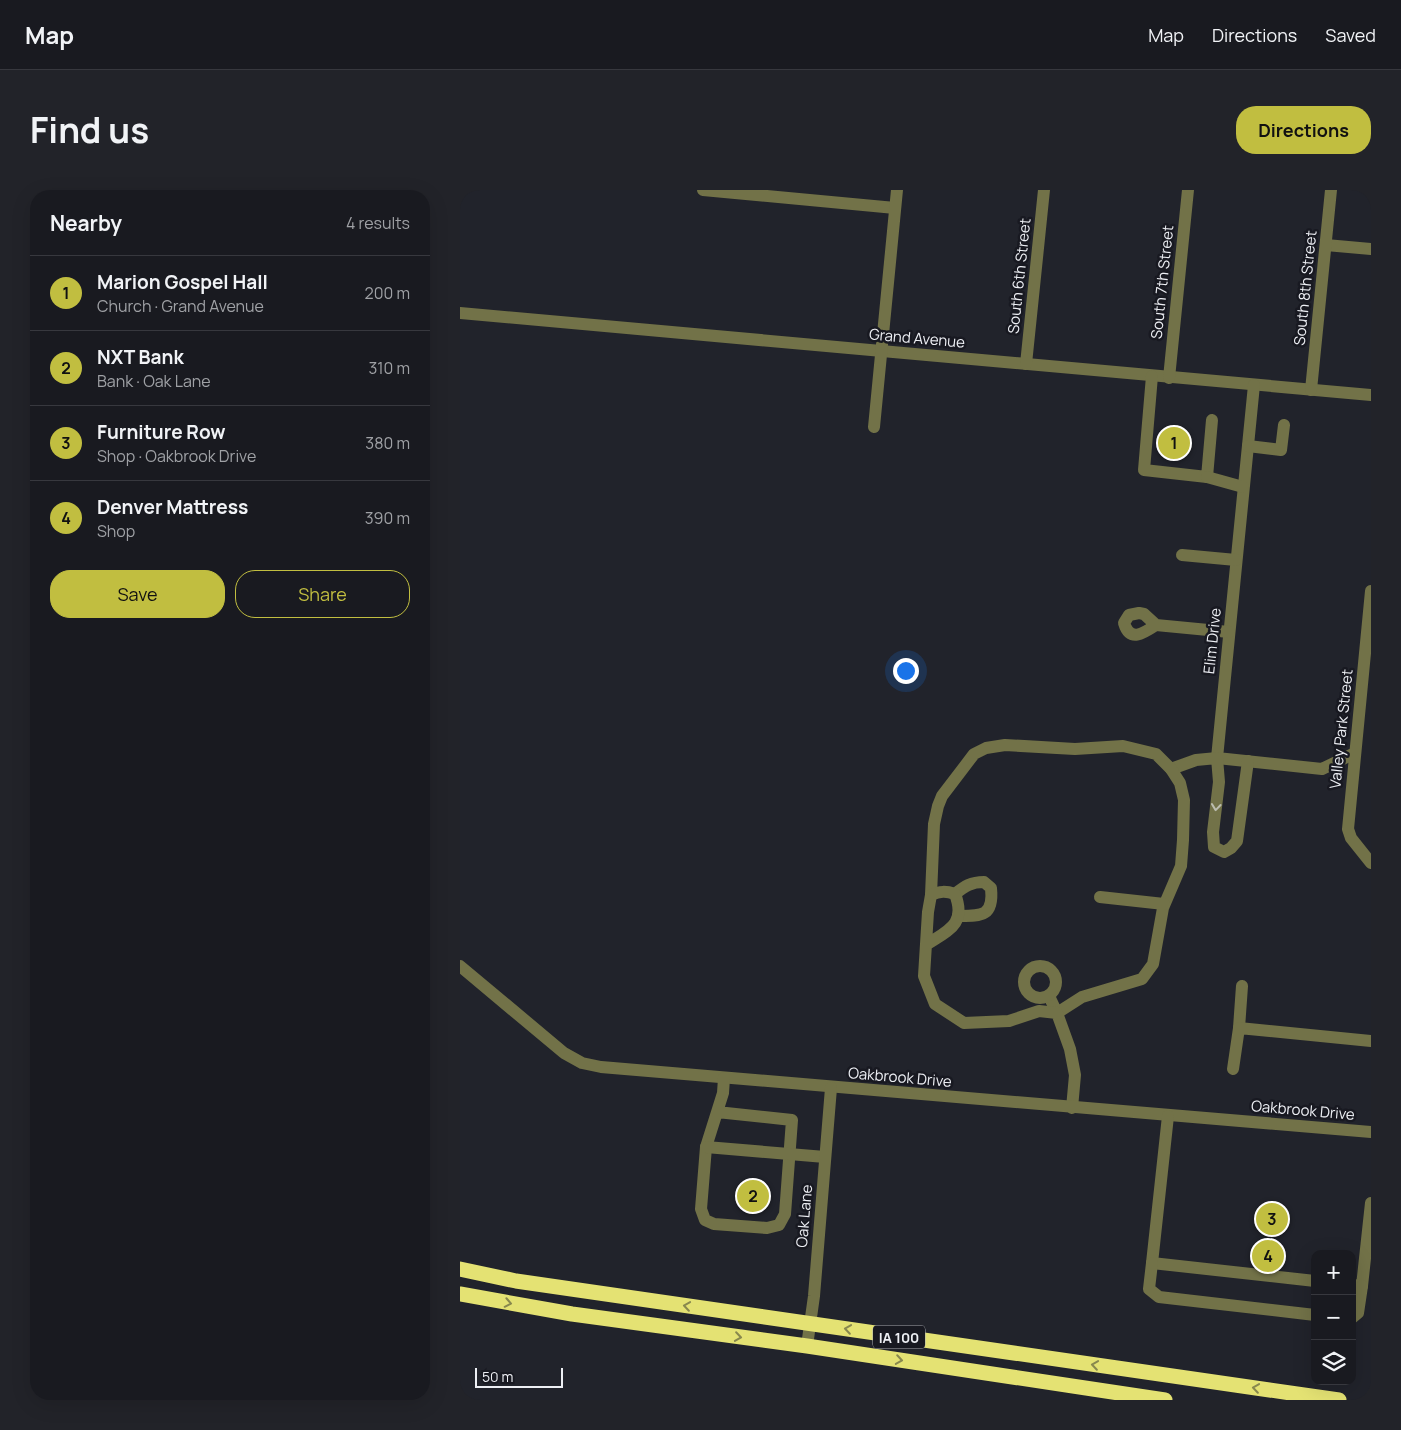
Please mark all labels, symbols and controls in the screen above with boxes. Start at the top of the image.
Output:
text: Map [25,18,74,51]
text: Map [1148,23,1184,47]
text: Directions [1212,23,1297,47]
text: Saved [1325,23,1376,47]
text: Find us [30,106,149,154]
button: Directions [1236,106,1371,154]
text: Nearby [50,209,122,237]
text: 4 results [346,212,410,234]
street label: South 6th Street [1002,217,1036,335]
street label: South 7th Street [1146,224,1178,340]
street label: South 8th Street [1289,229,1321,347]
text: Marion Gospel Hall [97,269,268,295]
text: 1 [62,282,70,304]
text: 200 m [365,282,410,304]
text: Church · Grand Avenue [97,295,264,317]
street label: Grand Avenue [868,323,966,353]
text: NXT Bank [97,344,184,370]
text: 2 [61,357,71,379]
text: 310 m [368,357,410,379]
text: Bank · Oak Lane [97,370,211,392]
text: Furniture Row [97,419,226,445]
pin: 1 [1158,424,1190,462]
text: 3 [61,432,71,454]
text: 380 m [365,432,410,454]
text: Shop · Oakbrook Drive [97,445,256,467]
text: Denver Mattress [97,494,248,520]
text: 4 [61,507,71,529]
text: 390 m [365,507,410,529]
text: Shop [97,520,135,542]
button: Save [50,570,225,618]
button: Share [235,570,410,618]
street label: Elim Drive [1198,607,1226,675]
your location [893,658,919,684]
street label: Valley Park Street [1324,668,1358,790]
one-way arrow [1211,803,1222,811]
street label: Oakbrook Drive [847,1062,953,1092]
street label: Oakbrook Drive [1250,1095,1356,1125]
pin: 2 [737,1177,769,1215]
street label: Oak Lane [791,1183,817,1248]
pin: 3 [1256,1200,1288,1238]
pin: 4 [1252,1237,1284,1275]
map controls [1311,1250,1356,1385]
button: + [1311,1250,1356,1295]
button: − [1311,1295,1356,1340]
one-way arrow [503,1297,512,1308]
one-way arrow [683,1301,691,1311]
one-way arrow [844,1324,852,1335]
road number: IA 100 [873,1326,925,1348]
one-way arrow [734,1331,742,1342]
button: layers [1311,1340,1356,1385]
one-way arrow [895,1354,903,1365]
one-way arrow [1091,1360,1099,1371]
scale bar [475,1365,562,1388]
text: 50 m [482,1367,513,1386]
one-way arrow [1252,1383,1260,1394]

